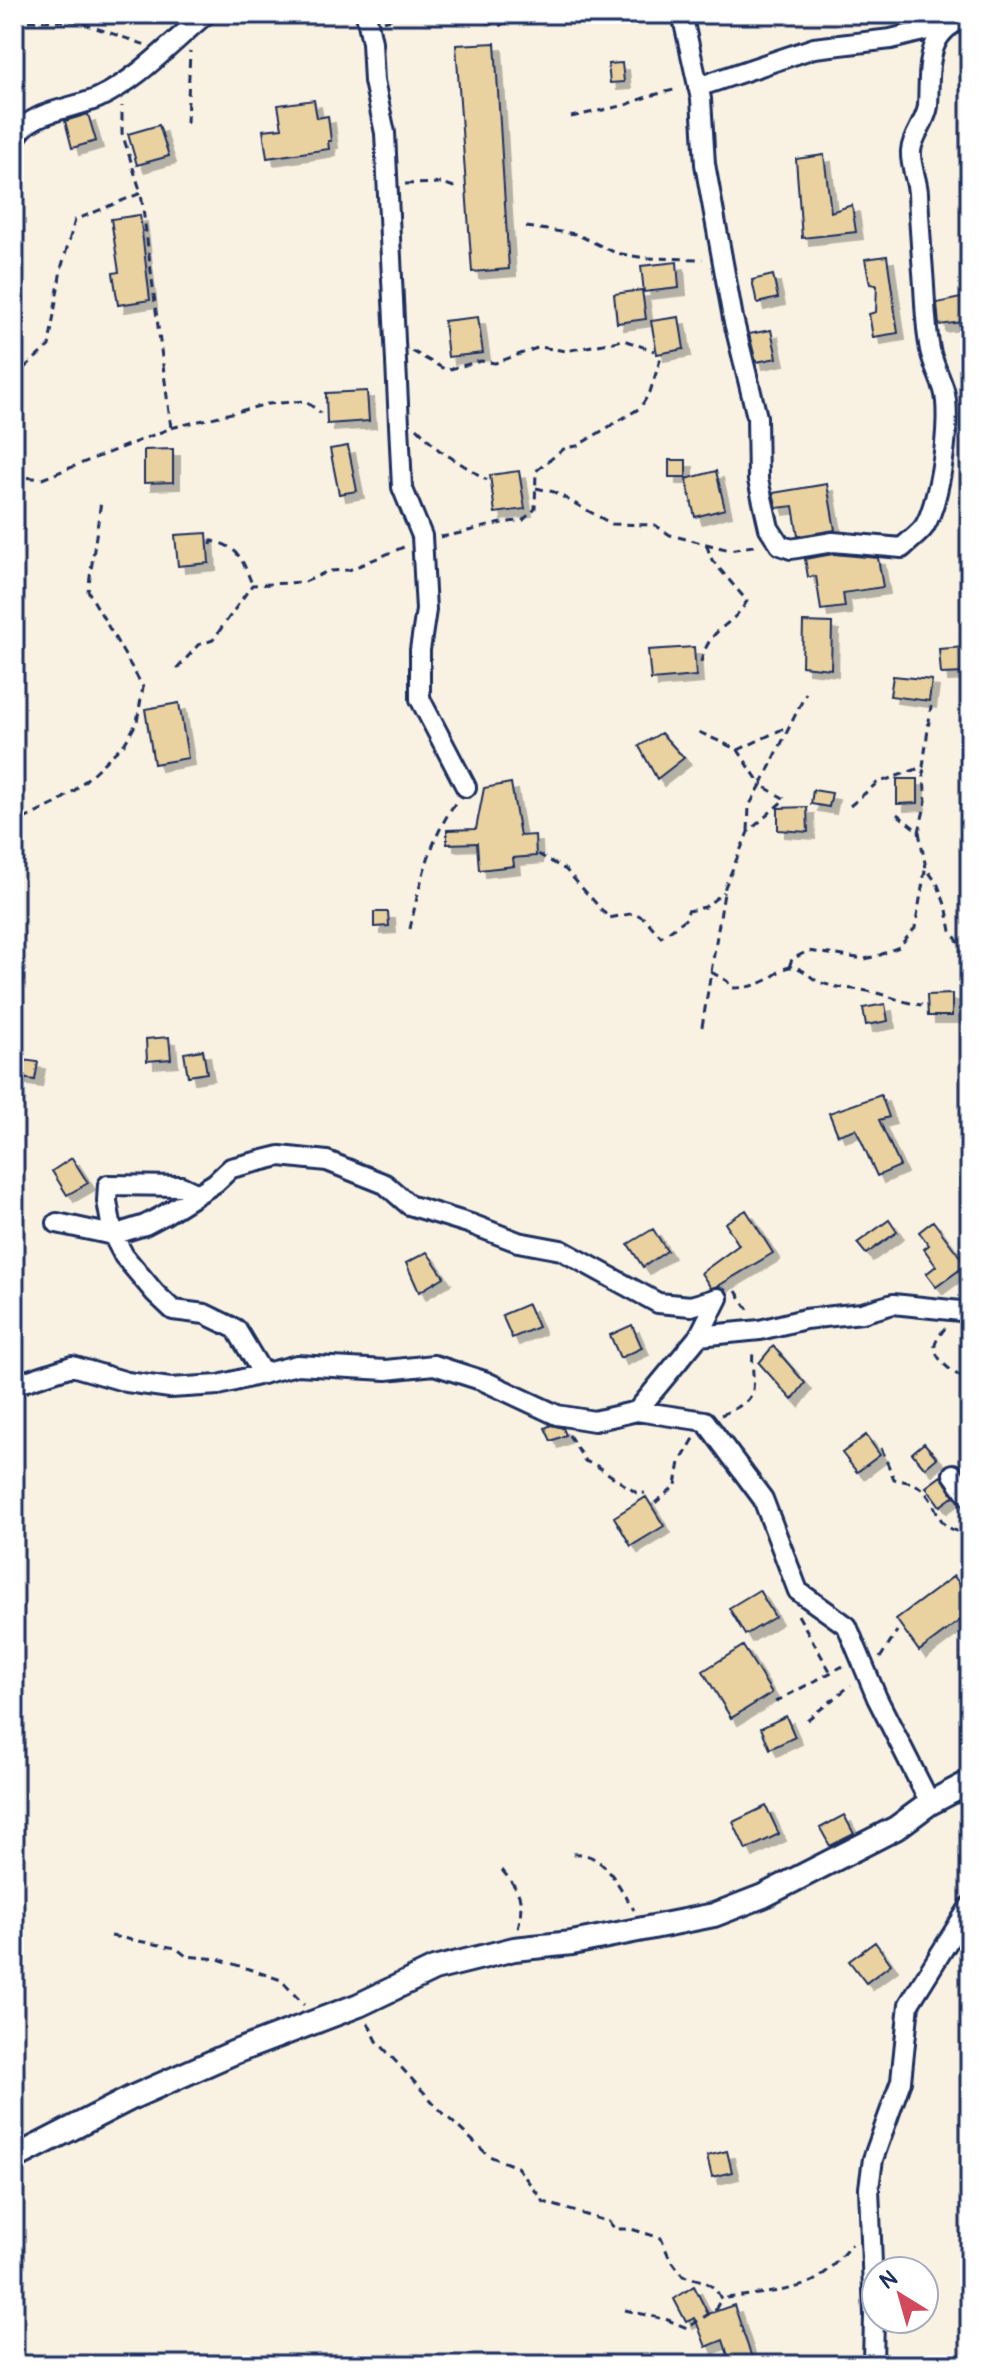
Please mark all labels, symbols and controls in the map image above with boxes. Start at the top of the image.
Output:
north arrow [860,2255,940,2335]
text: N [874,2264,903,2295]

